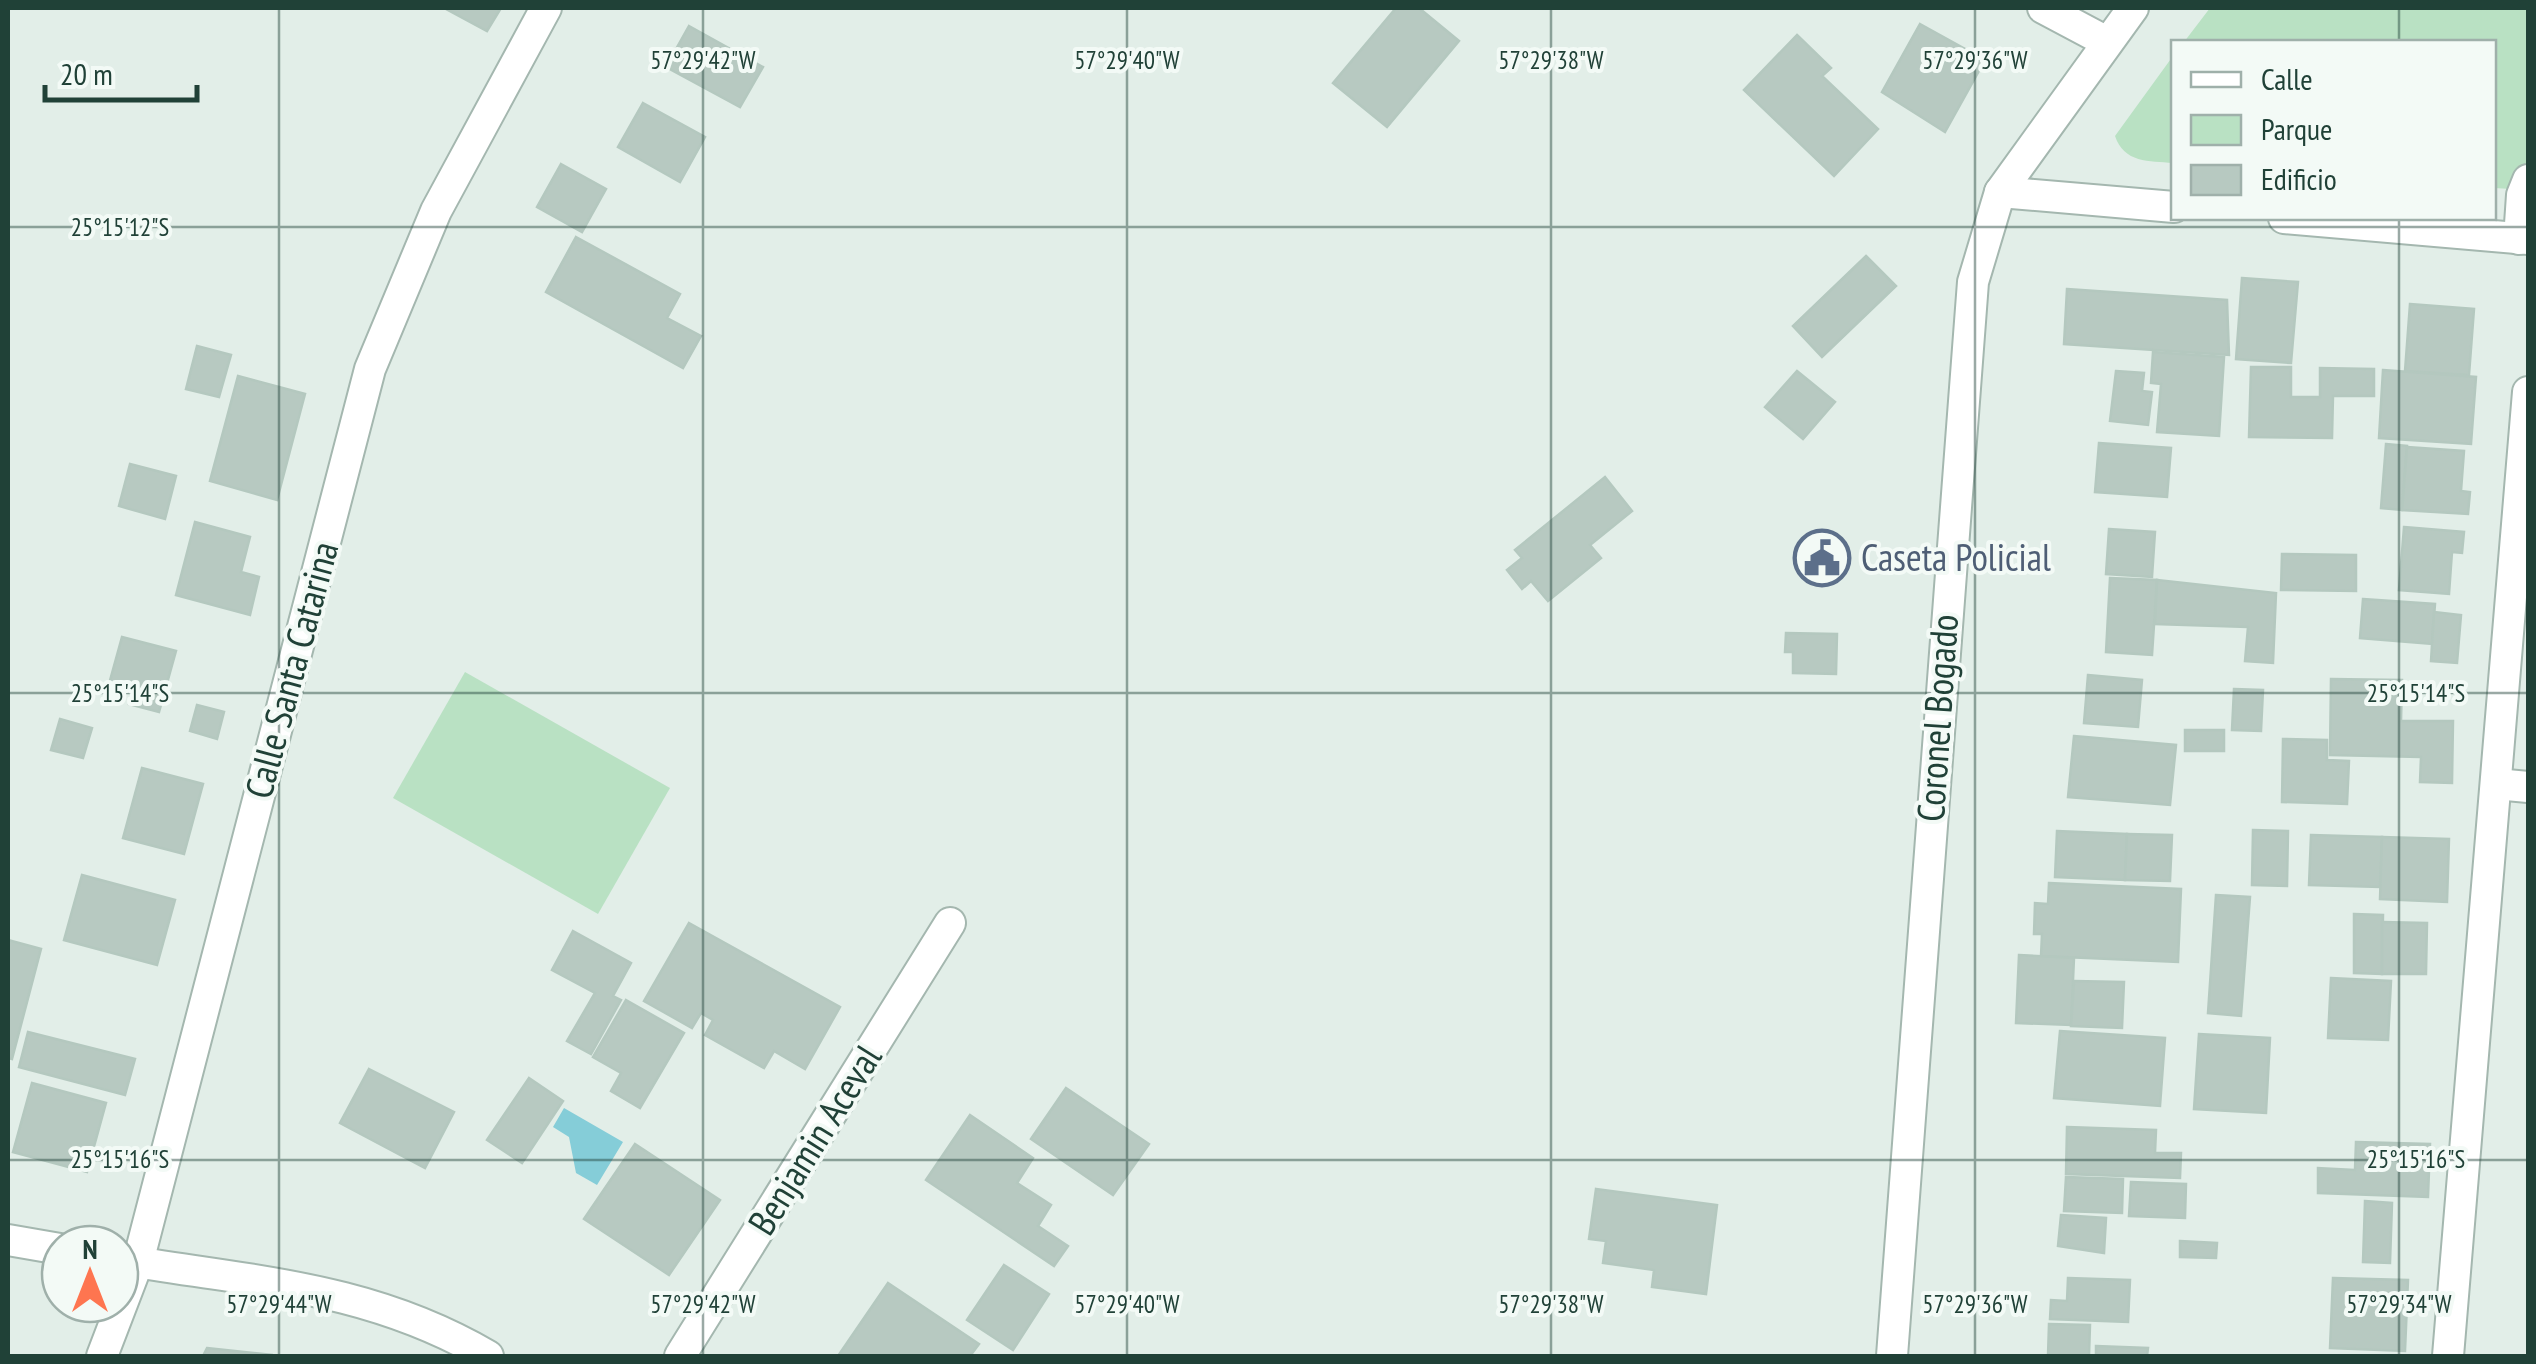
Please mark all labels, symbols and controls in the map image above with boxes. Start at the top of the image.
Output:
scale bar [45,40,198,102]
legend [2171,40,2496,220]
text: 57°29'42"W [650,44,756,76]
text: 57°29'40"W [1074,44,1180,76]
text: 57°29'38"W [1498,44,1604,76]
text: 57°29'36"W [1922,44,2028,76]
text: 20 m [60,54,113,93]
text: Calle [2261,59,2313,98]
text: Parque [2261,109,2332,148]
text: Edificio [2261,159,2337,198]
text: 25°15'12"S [71,211,169,243]
public building icon: Caseta Policial [1792,528,1852,588]
place label: Caseta Policial [1861,532,2051,581]
street label: Calle Santa Catarina [233,536,348,803]
street label: Coronel Bogado [1905,613,1968,823]
text: 25°15'14"S [71,677,169,709]
text: 25°15'14"S [2367,677,2465,709]
street label: Benjamin Aceval [736,1035,891,1243]
text: 25°15'16"S [71,1143,169,1175]
text: 25°15'16"S [2367,1143,2465,1175]
north arrow [40,1224,140,1324]
text: N [82,1230,98,1267]
text: 57°29'44"W [226,1288,332,1320]
text: 57°29'42"W [650,1288,756,1320]
text: 57°29'40"W [1074,1288,1180,1320]
text: 57°29'38"W [1498,1288,1604,1320]
text: 57°29'36"W [1922,1288,2028,1320]
text: 57°29'34"W [2346,1288,2452,1320]

